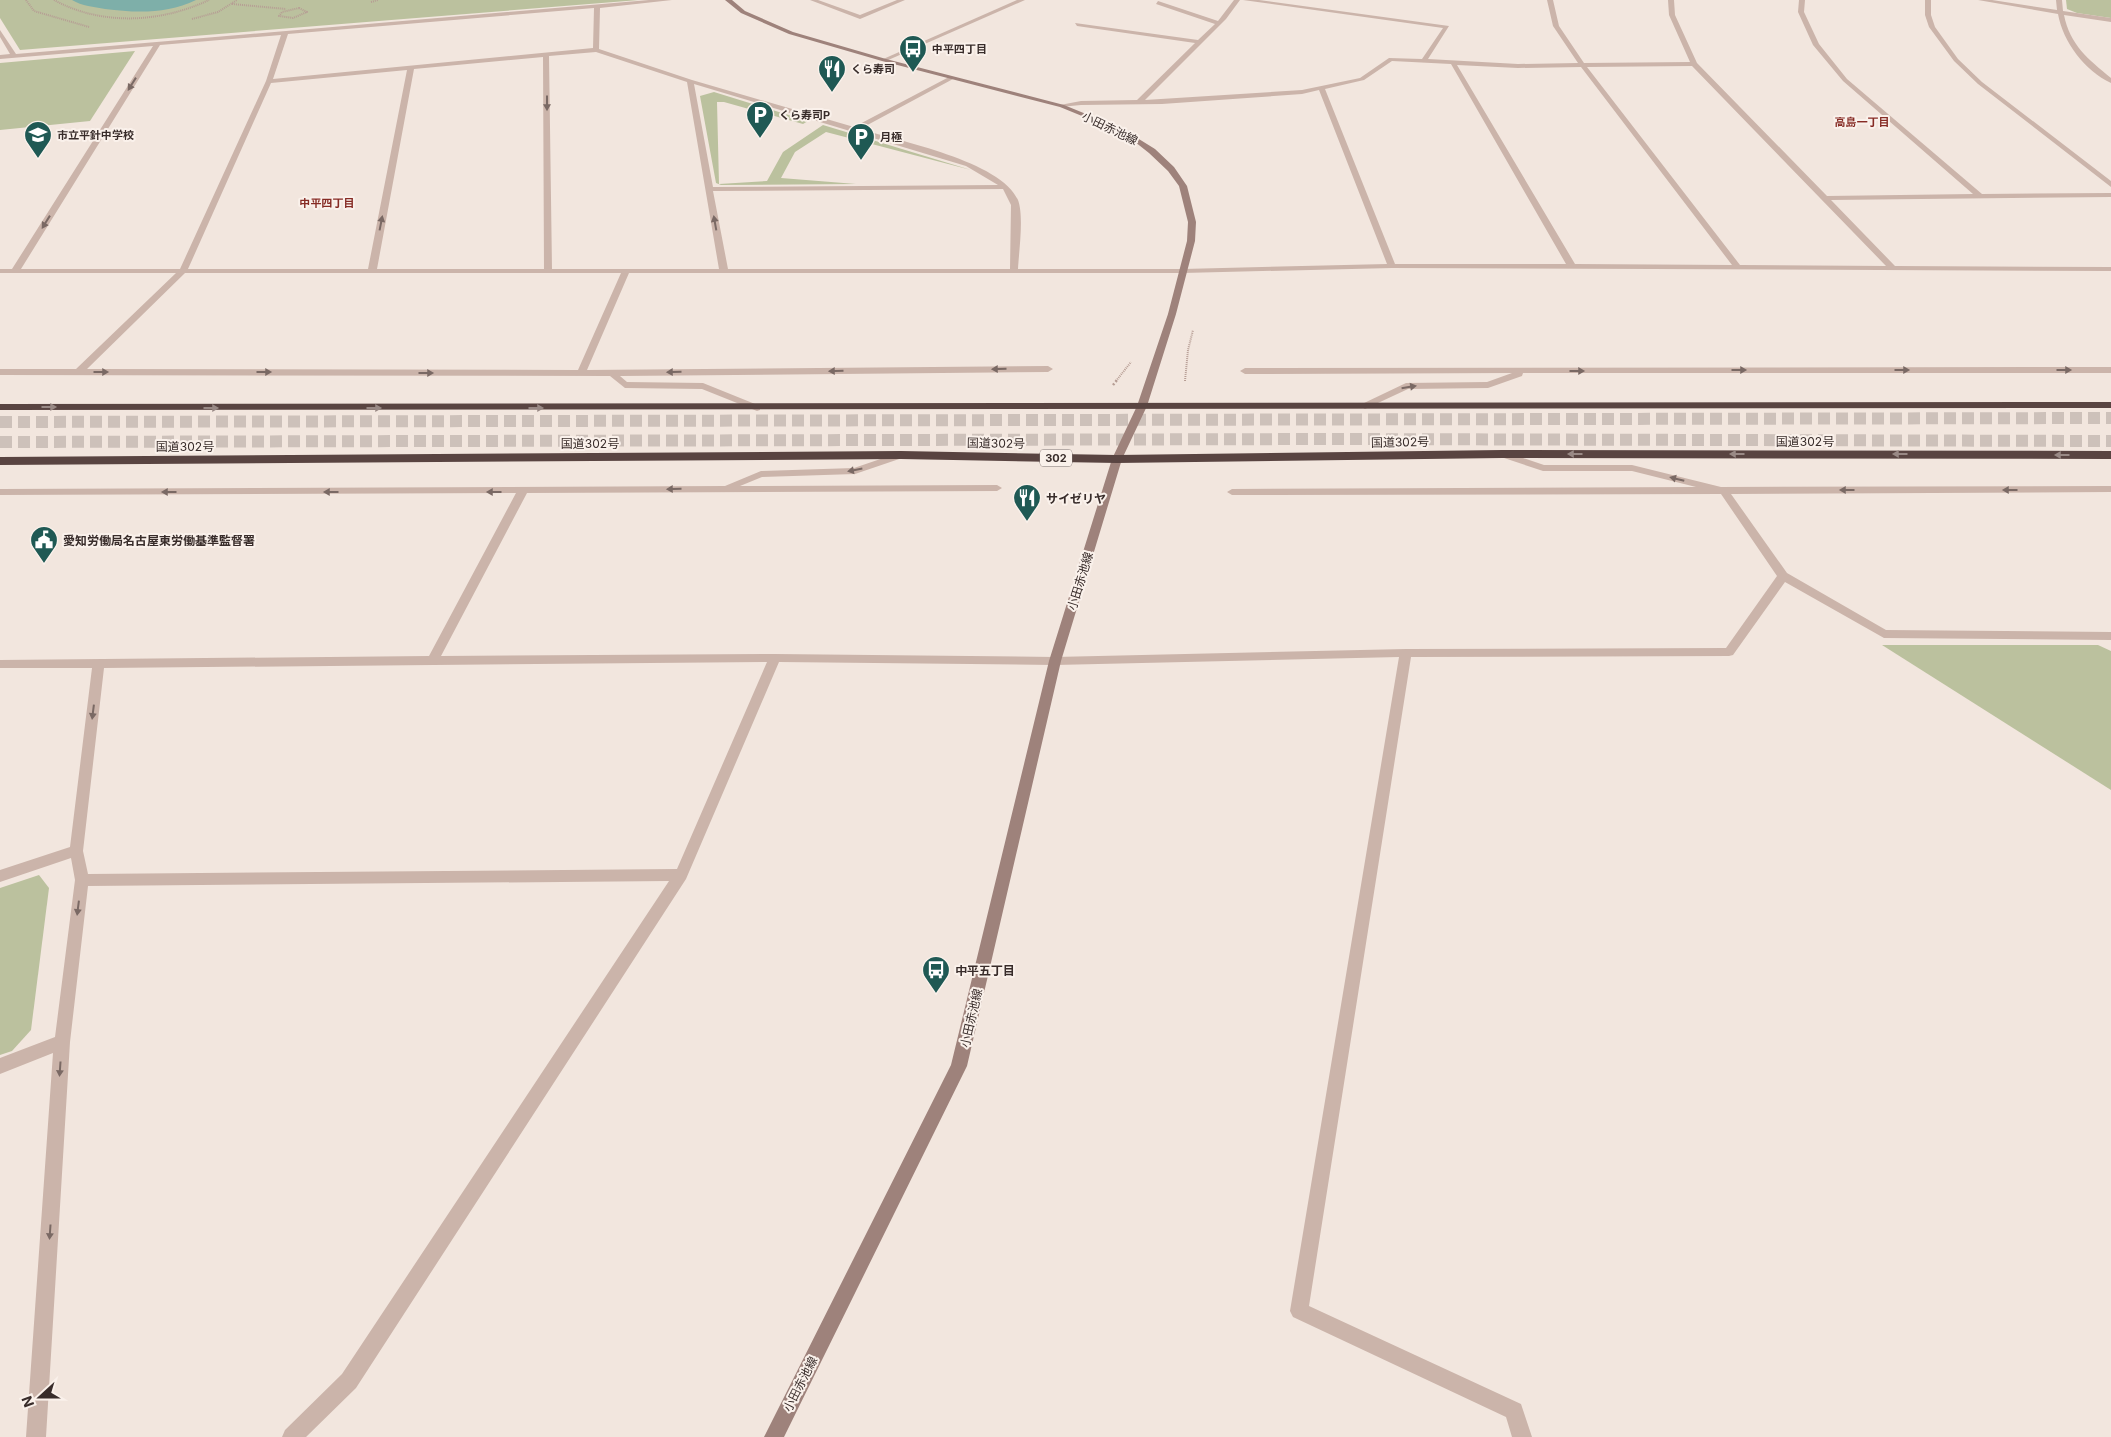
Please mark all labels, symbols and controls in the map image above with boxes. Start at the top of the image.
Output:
bus stop icon: 中平四丁目 [898,34,928,73]
place label: 中平四丁目 [932,42,987,56]
restaurant icon: くら寿司 [817,54,847,93]
place label: くら寿司 [851,62,895,76]
one-way arrow [127,77,137,91]
one-way arrow [543,95,551,111]
parking icon: くら寿司P [745,100,775,139]
place label: くら寿司P [779,108,830,122]
street label: 小田赤池線 [1080,108,1140,148]
district label: 高島一丁目 [1835,115,1890,129]
school or university icon: 市立平針中学校 [23,120,53,159]
parking icon: 月極 [846,122,876,161]
place label: 市立平針中学校 [57,128,134,142]
place label: 月極 [880,130,902,144]
district label: 中平四丁目 [300,196,355,210]
one-way arrow [711,214,719,230]
one-way arrow [41,215,51,229]
one-way arrow [378,215,386,231]
one-way arrow [991,366,1007,374]
one-way arrow [1732,366,1748,374]
one-way arrow [1894,366,1910,374]
one-way arrow [2057,366,2073,374]
one-way arrow [828,367,844,375]
one-way arrow [1569,367,1585,375]
one-way arrow [93,368,109,376]
one-way arrow [256,368,272,376]
one-way arrow [666,368,682,376]
one-way arrow [418,369,434,377]
one-way arrow [1402,382,1418,390]
one-way arrow [41,403,57,411]
one-way arrow [203,404,219,412]
one-way arrow [366,404,382,412]
one-way arrow [528,404,544,412]
street label: 国道302号 [1371,434,1429,450]
street label: 国道302号 [1776,434,1834,449]
street label: 国道302号 [967,435,1025,451]
street label: 国道302号 [561,436,619,451]
street label: 国道302号 [156,439,214,454]
road number: 302 [1040,449,1072,466]
one-way arrow [1567,450,1583,458]
one-way arrow [1729,450,1745,458]
one-way arrow [1892,450,1908,458]
one-way arrow [2054,451,2070,459]
one-way arrow [847,466,862,474]
one-way arrow [1669,475,1684,483]
restaurant icon: サイゼリヤ [1012,483,1042,522]
one-way arrow [666,486,682,494]
one-way arrow [1839,486,1855,494]
one-way arrow [2002,486,2018,494]
one-way arrow [161,488,177,496]
one-way arrow [323,488,339,496]
one-way arrow [486,488,502,496]
place label: サイゼリヤ [1046,491,1106,506]
public building icon: 愛知労働局名古屋東労働基準監督署 [29,525,59,564]
place label: 愛知労働局名古屋東労働基準監督署 [63,533,255,548]
street label: 小田赤池線 [1064,550,1096,612]
one-way arrow [89,705,97,721]
one-way arrow [74,900,82,916]
bus stop icon: 中平五丁目 [921,955,951,994]
place label: 中平五丁目 [955,963,1015,978]
street label: 小田赤池線 [957,987,985,1049]
one-way arrow [56,1062,64,1078]
one-way arrow [45,1224,53,1240]
street label: 小田赤池線 [780,1354,820,1414]
north arrow [15,1372,65,1422]
text: N [18,1394,37,1410]

